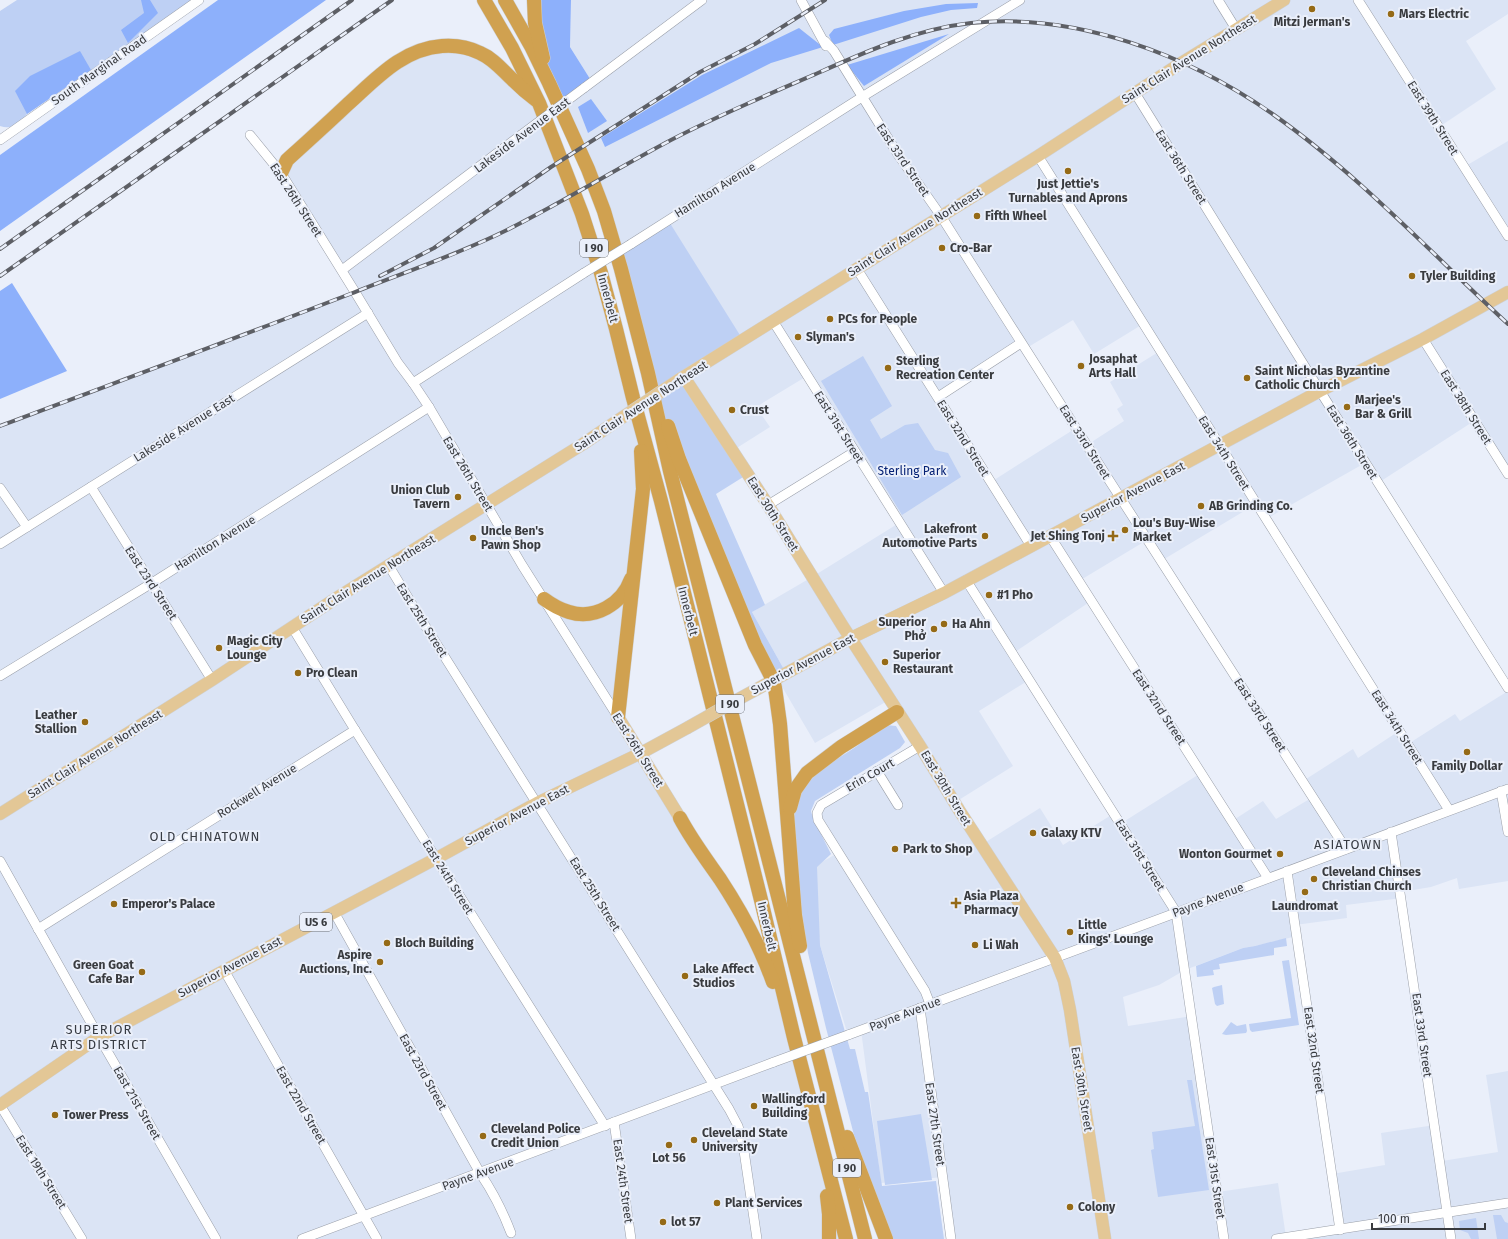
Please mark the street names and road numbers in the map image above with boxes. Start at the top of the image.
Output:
street label: Saint Clair Avenue Northeast [1119,11,1259,106]
street label: South Marginal Road [49,32,149,108]
street label: East 39th Street [1405,78,1462,158]
street label: Lakeside Avenue East [471,94,573,176]
street label: East 33rd Street [873,121,933,200]
street label: East 36th Street [1152,127,1210,207]
street label: Hamilton Avenue [672,159,758,221]
street label: East 26th Street [267,160,325,240]
street label: Saint Clair Avenue Northeast [845,184,985,279]
road number: I 90 [580,239,608,257]
street label: Innerbelt [595,272,621,325]
street label: Saint Clair Avenue Northeast [572,357,711,454]
street label: East 38th Street [1437,367,1495,448]
street label: East 31st Street [811,388,867,466]
street label: Lakeside Avenue East [131,391,238,465]
street label: East 32nd Street [934,397,992,479]
street label: East 33rd Street [1057,402,1114,482]
street label: East 36th Street [1323,402,1381,482]
street label: East 34th Street [1195,413,1253,493]
street label: East 26th Street [440,434,496,515]
street label: Superior Avenue East [1079,458,1188,525]
street label: East 30th Street [744,474,802,555]
street label: Hamilton Avenue [172,512,258,574]
street label: Saint Clair Avenue Northeast [298,531,438,626]
street label: East 23rd Street [122,544,180,623]
street label: East 25th Street [394,580,451,660]
street label: Innerbelt [675,585,701,638]
street label: Superior Avenue East [749,630,858,697]
street label: East 32nd Street [1129,666,1189,748]
street label: East 33rd Street [1231,676,1289,755]
street label: East 34th Street [1368,687,1426,767]
road number: I 90 [716,695,744,713]
street label: Saint Clair Avenue Northeast [25,706,165,801]
street label: East 26th Street [609,710,667,790]
street label: East 30th Street [918,748,974,829]
street label: Erin Court [843,755,897,795]
street label: Rockwell Avenue [215,761,299,821]
street label: Superior Avenue East [463,781,572,848]
street label: East 31st Street [1112,816,1168,894]
street label: East 24th Street [420,837,477,917]
street label: East 25th Street [567,854,624,934]
street label: Payne Avenue [1170,880,1246,920]
street label: Innerbelt [755,900,780,953]
road number: US 6 [300,913,332,931]
street label: Superior Avenue East [176,933,285,1000]
street label: East 33rd Street [1409,992,1435,1079]
street label: Payne Avenue [867,994,943,1034]
street label: East 32nd Street [1301,1006,1327,1095]
street label: East 23rd Street [396,1031,450,1113]
street label: East 30th Street [1068,1046,1096,1133]
street label: East 21st Street [110,1064,164,1143]
street label: East 22nd Street [273,1064,329,1147]
street label: East 27th Street [922,1081,948,1167]
street label: East 19th Street [13,1133,70,1212]
street label: East 31st Street [1202,1136,1228,1220]
street label: East 24th Street [610,1138,636,1225]
street label: Payne Avenue [440,1155,516,1193]
road number: I 90 [833,1159,861,1177]

